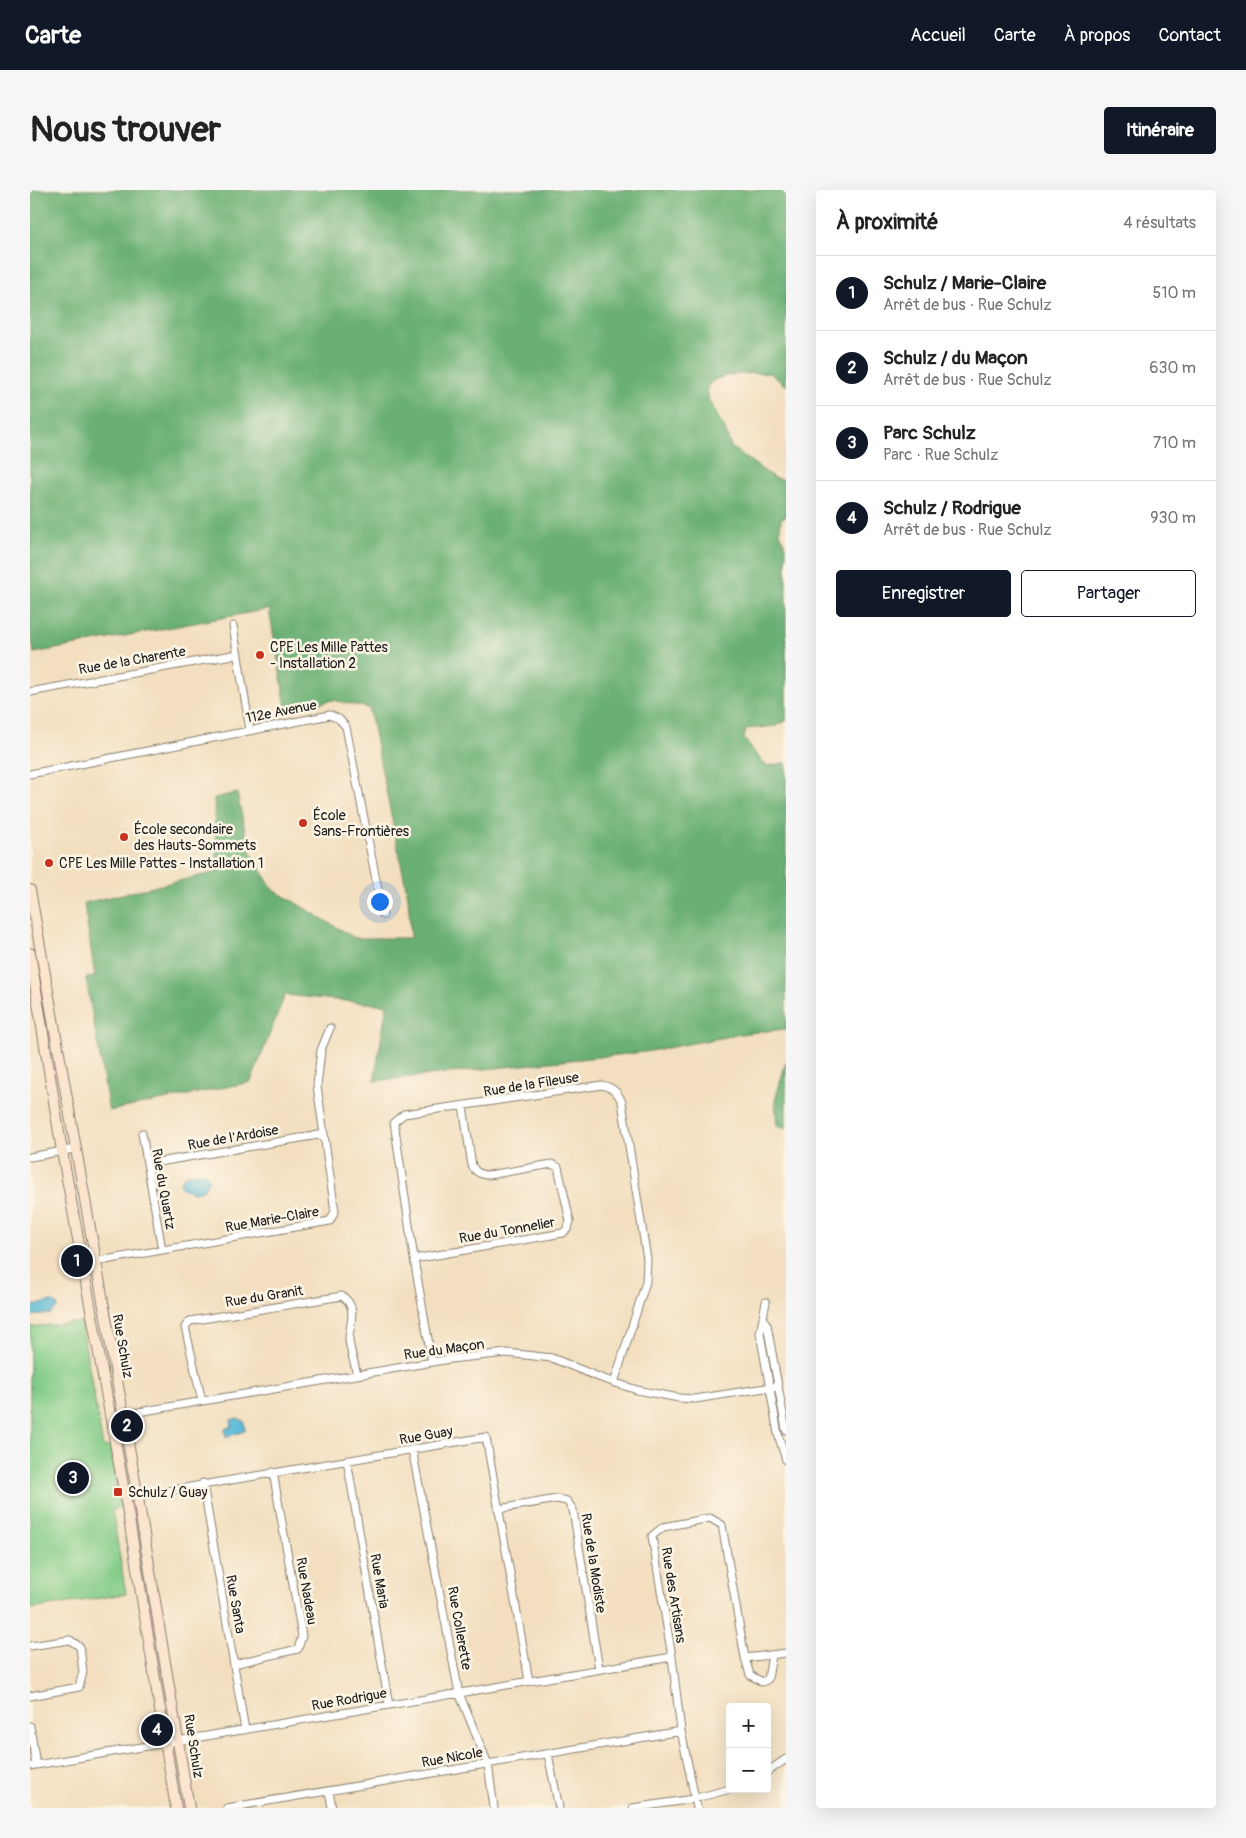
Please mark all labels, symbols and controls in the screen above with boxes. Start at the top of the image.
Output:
text: Carte [25,21,81,50]
text: Accueil [910,24,966,47]
text: Carte [994,24,1036,47]
text: À propos [1064,24,1130,47]
text: Contact [1158,24,1221,47]
button: Itinéraire [1104,107,1216,154]
text: Nous trouver [30,108,221,152]
text: À proximité [836,209,939,236]
text: 4 résultats [1123,213,1196,233]
text: Schulz / Marie-Claire [883,271,1046,295]
text: 1 [849,283,855,303]
text: 510 m [1152,283,1196,303]
text: Arrêt de bus · Rue Schulz [883,295,1052,315]
text: Schulz / du Maçon [883,346,1028,370]
text: 2 [848,358,856,378]
text: 630 m [1149,358,1196,378]
text: Arrêt de bus · Rue Schulz [883,370,1052,390]
text: Parc Schulz [883,421,976,445]
text: 3 [848,433,856,453]
text: 710 m [1153,433,1196,453]
text: Parc · Rue Schulz [883,445,998,465]
text: Schulz / Rodrigue [883,496,1021,520]
text: 4 [847,508,857,528]
text: 930 m [1150,508,1196,528]
text: Arrêt de bus · Rue Schulz [883,520,1052,540]
button: Enregistrer [836,570,1011,617]
button: Partager [1021,570,1196,617]
place label: CPE Les Mille Pattes - Installation 2 [270,639,388,672]
street label: Rue de la Charente [77,643,187,678]
marker: CPE Les Mille Pattes - Installation 2 [254,649,266,661]
street label: 112e Avenue [244,696,318,727]
place label: École Sans-Frontières [313,806,410,840]
marker: École Sans-Frontières [297,817,309,829]
place label: École secondaire des Hauts-Sommets [134,820,257,854]
marker: École secondaire des Hauts-Sommets [118,831,130,843]
place label: CPE Les Mille Pattes - Installation 1 [59,855,263,872]
marker: CPE Les Mille Pattes - Installation 1 [43,857,55,869]
your location [367,889,393,915]
street label: Rue de la Fileuse [482,1069,580,1100]
street label: Rue de l'Ardoise [186,1121,280,1154]
street label: Rue du Quartz [148,1147,179,1231]
street label: Rue Marie-Claire [224,1203,320,1236]
street label: Rue du Tonnelier [458,1214,556,1247]
pin: 1 [61,1242,93,1280]
street label: Rue du Granit [224,1282,304,1311]
street label: Rue Schulz [109,1313,136,1379]
street label: Rue du Maçon [403,1335,486,1364]
pin: 2 [111,1407,143,1445]
street label: Rue Guay [398,1422,454,1449]
pin: 3 [57,1459,89,1497]
place label: Schulz / Guay [128,1484,207,1501]
marker: Schulz / Guay [112,1486,124,1498]
street label: Rue de la Modiste [577,1512,610,1614]
street label: Rue des Artisans [658,1546,690,1645]
street label: Rue Maria [366,1552,393,1610]
street label: Rue Nadeau [292,1556,321,1626]
street label: Rue Santa [222,1573,249,1635]
street label: Rue Collerette [444,1585,475,1671]
street label: Rue Rodrigue [310,1685,388,1714]
map controls [726,1703,771,1793]
button: + [726,1703,771,1748]
pin: 4 [141,1711,173,1749]
street label: Rue Schulz [180,1713,207,1779]
street label: Rue Nicole [420,1744,484,1771]
button: − [726,1748,771,1793]

